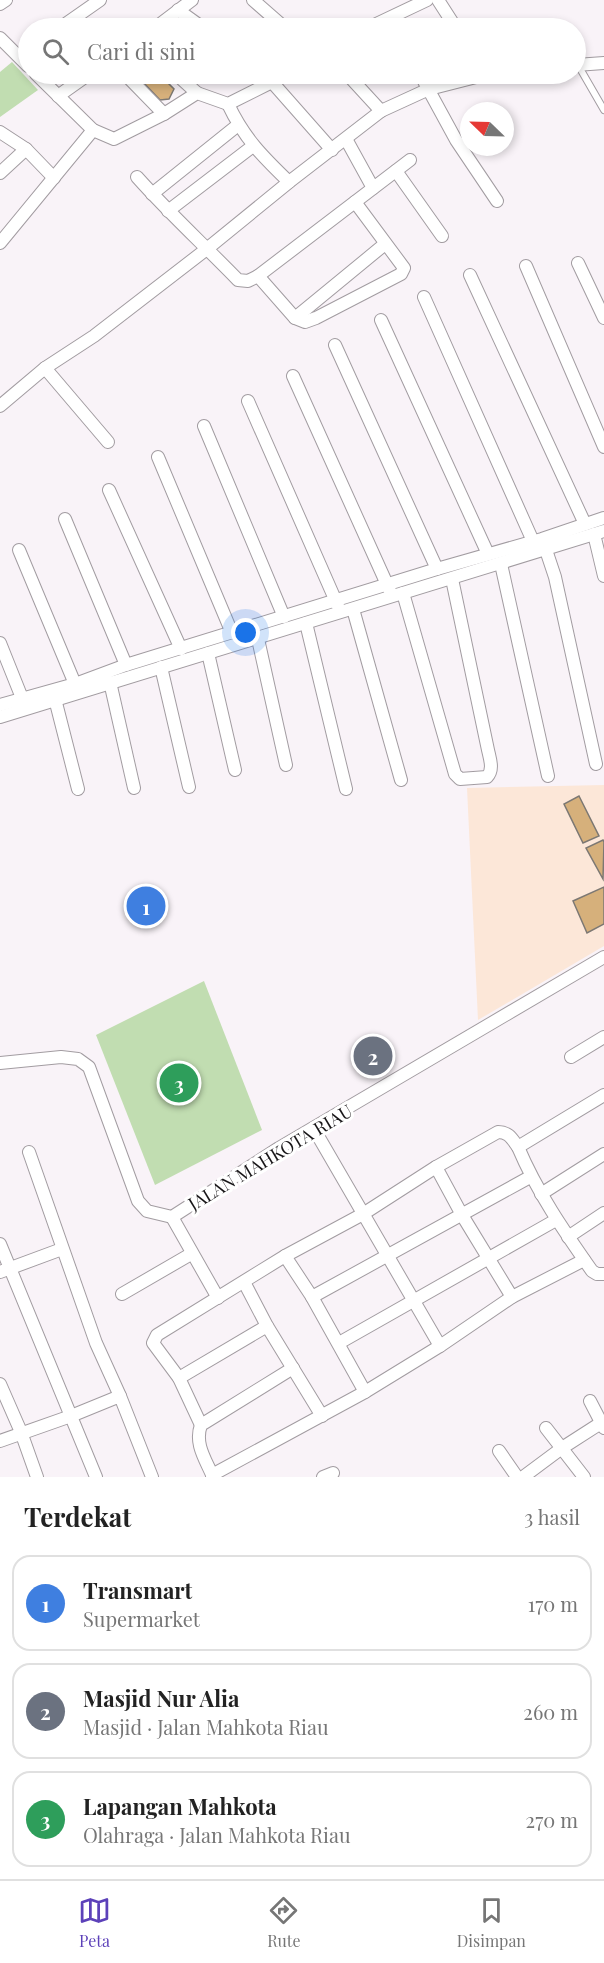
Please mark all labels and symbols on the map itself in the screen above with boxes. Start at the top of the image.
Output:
north arrow [460,102,514,156]
your location [231,618,260,647]
pin: 1 [126,884,166,928]
pin: 2 [354,1034,392,1078]
pin: 3 [160,1060,198,1106]
street label: JALAN MAHKOTA RIAU [183,1098,357,1216]

